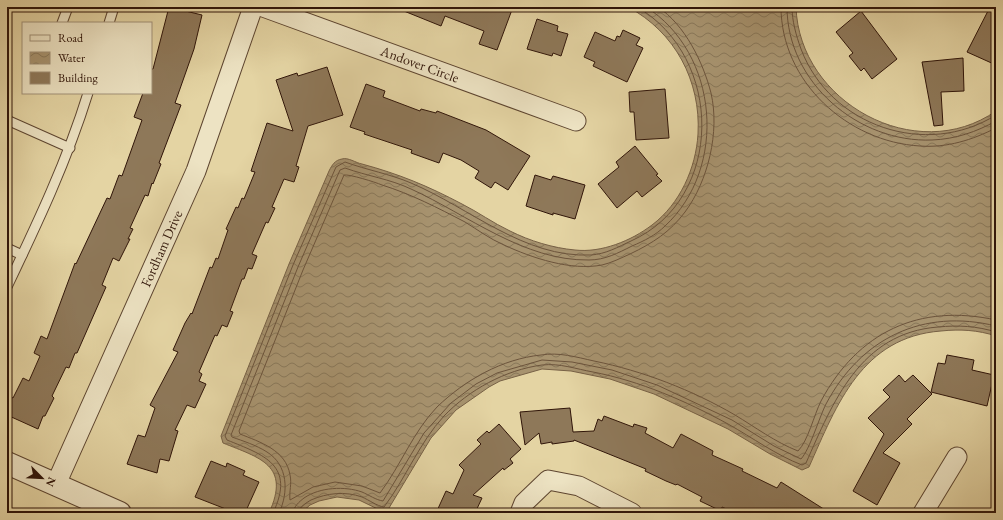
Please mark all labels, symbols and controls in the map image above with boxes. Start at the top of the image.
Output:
legend [22,22,152,94]
text: Road [58,30,84,46]
street label: Andover Circle [377,41,462,87]
text: Water [58,50,85,66]
text: Building [58,70,99,86]
street label: Fordham Drive [136,207,187,290]
north arrow [22,458,62,498]
text: N [43,475,59,489]

